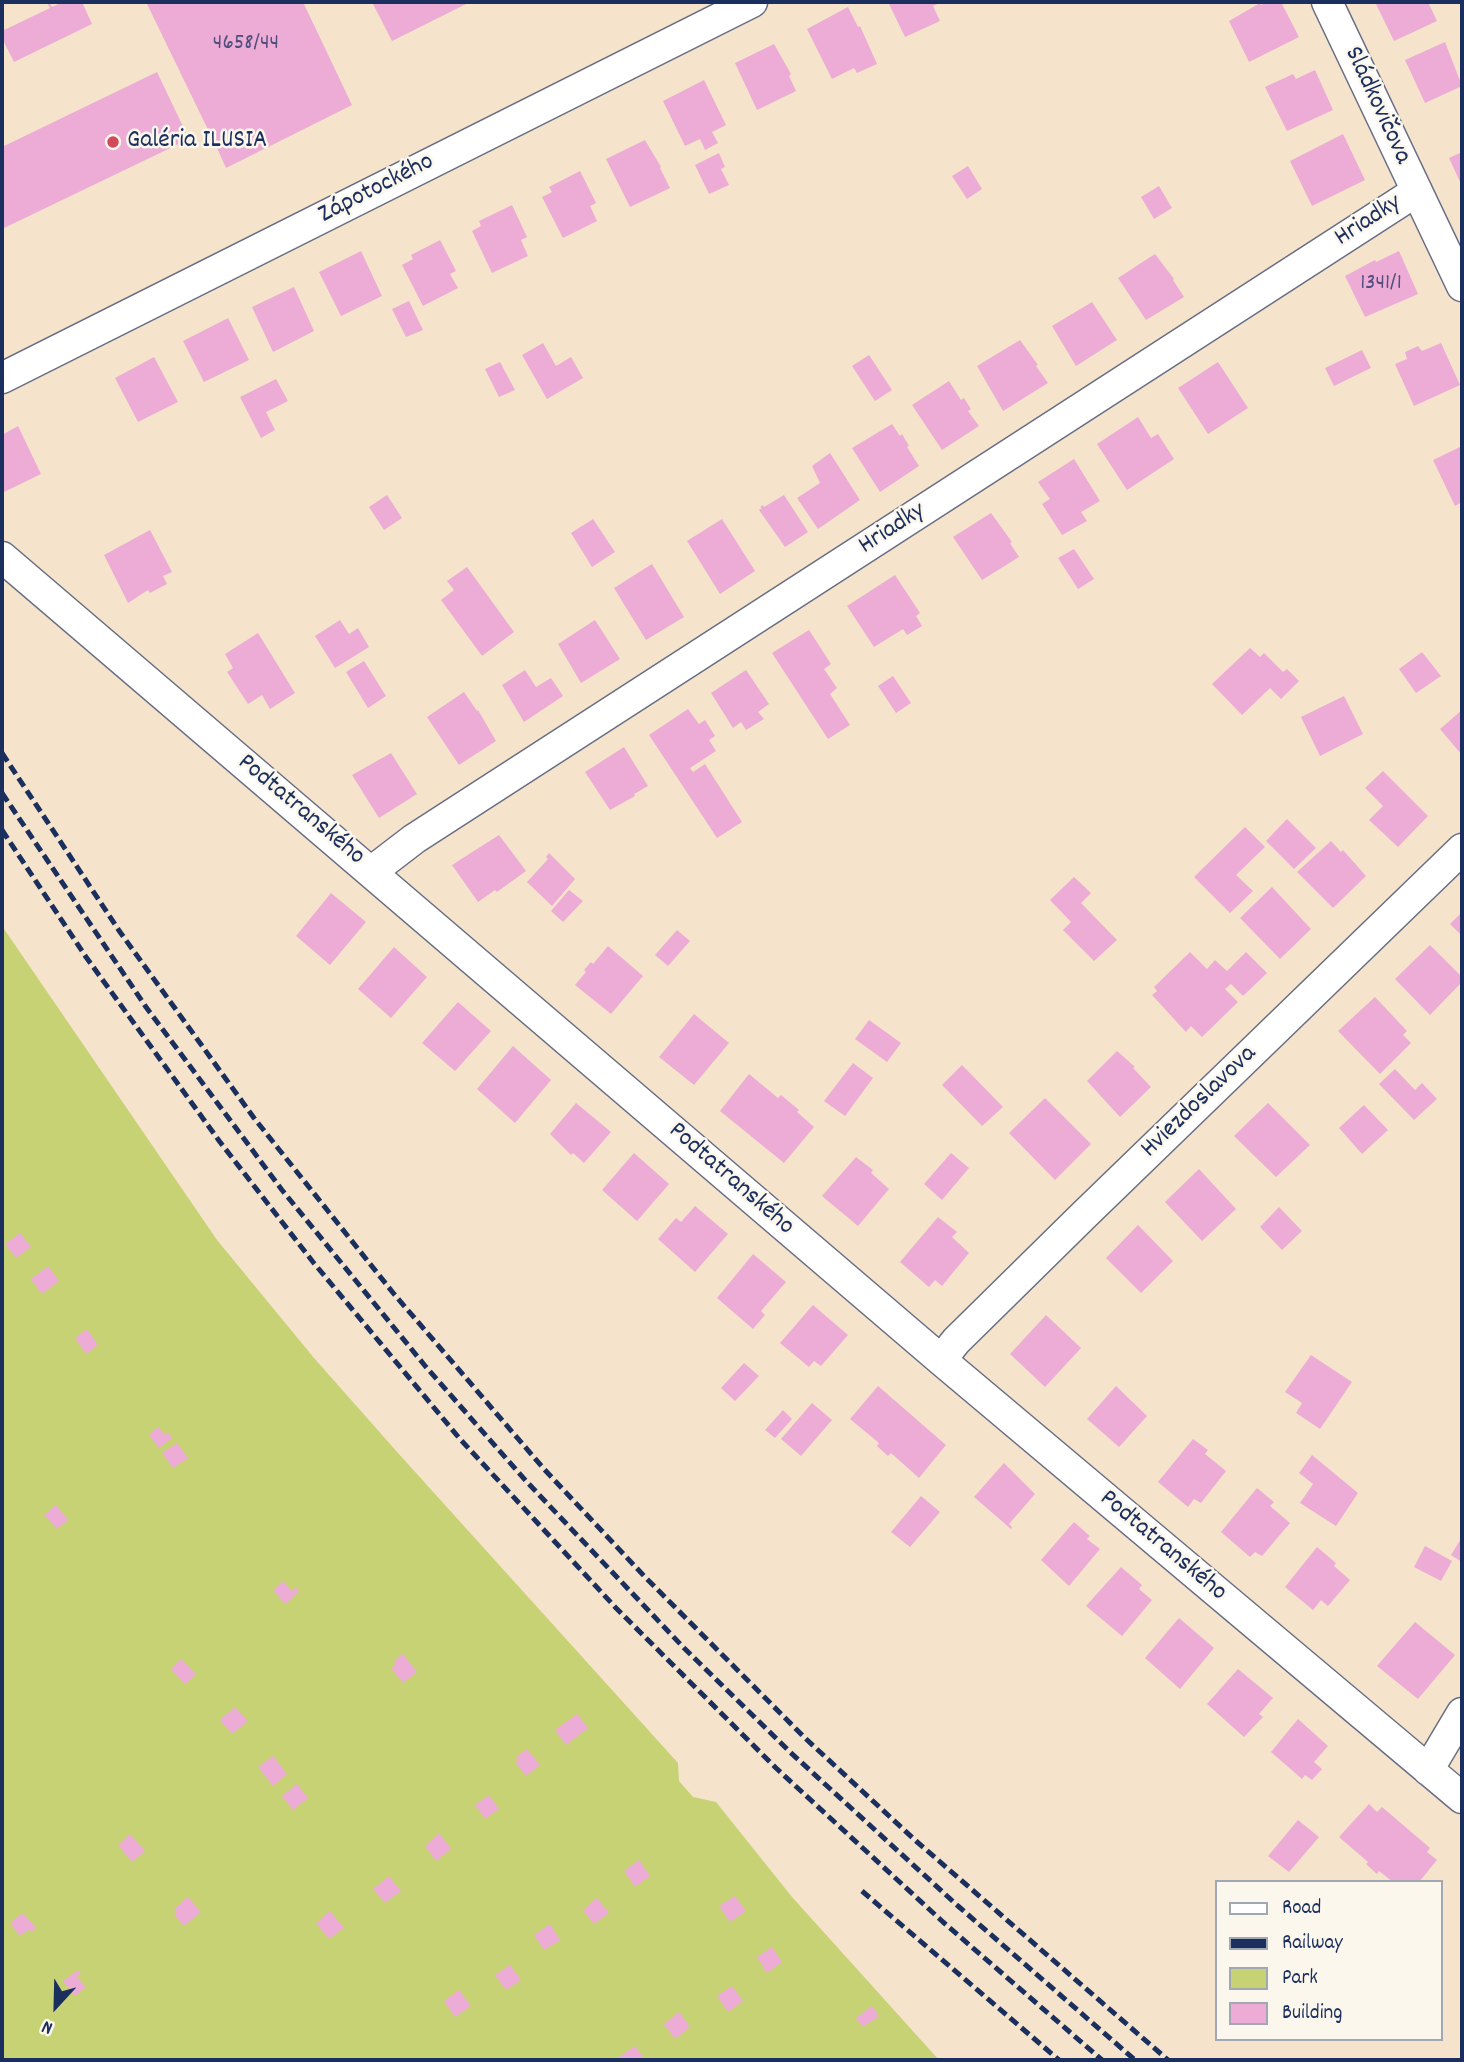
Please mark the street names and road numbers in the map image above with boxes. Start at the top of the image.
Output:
street label: Sládkovičova [1335,42,1417,170]
street label: Zápotockého [314,148,440,232]
street label: Hriadky [1330,189,1408,255]
street label: Hriadky [854,497,932,563]
street label: Podtatranského [230,749,370,873]
street label: Hviezdoslavova [1136,1040,1264,1166]
street label: Podtatranského [660,1117,800,1243]
street label: Podtatranského [1092,1485,1232,1609]

